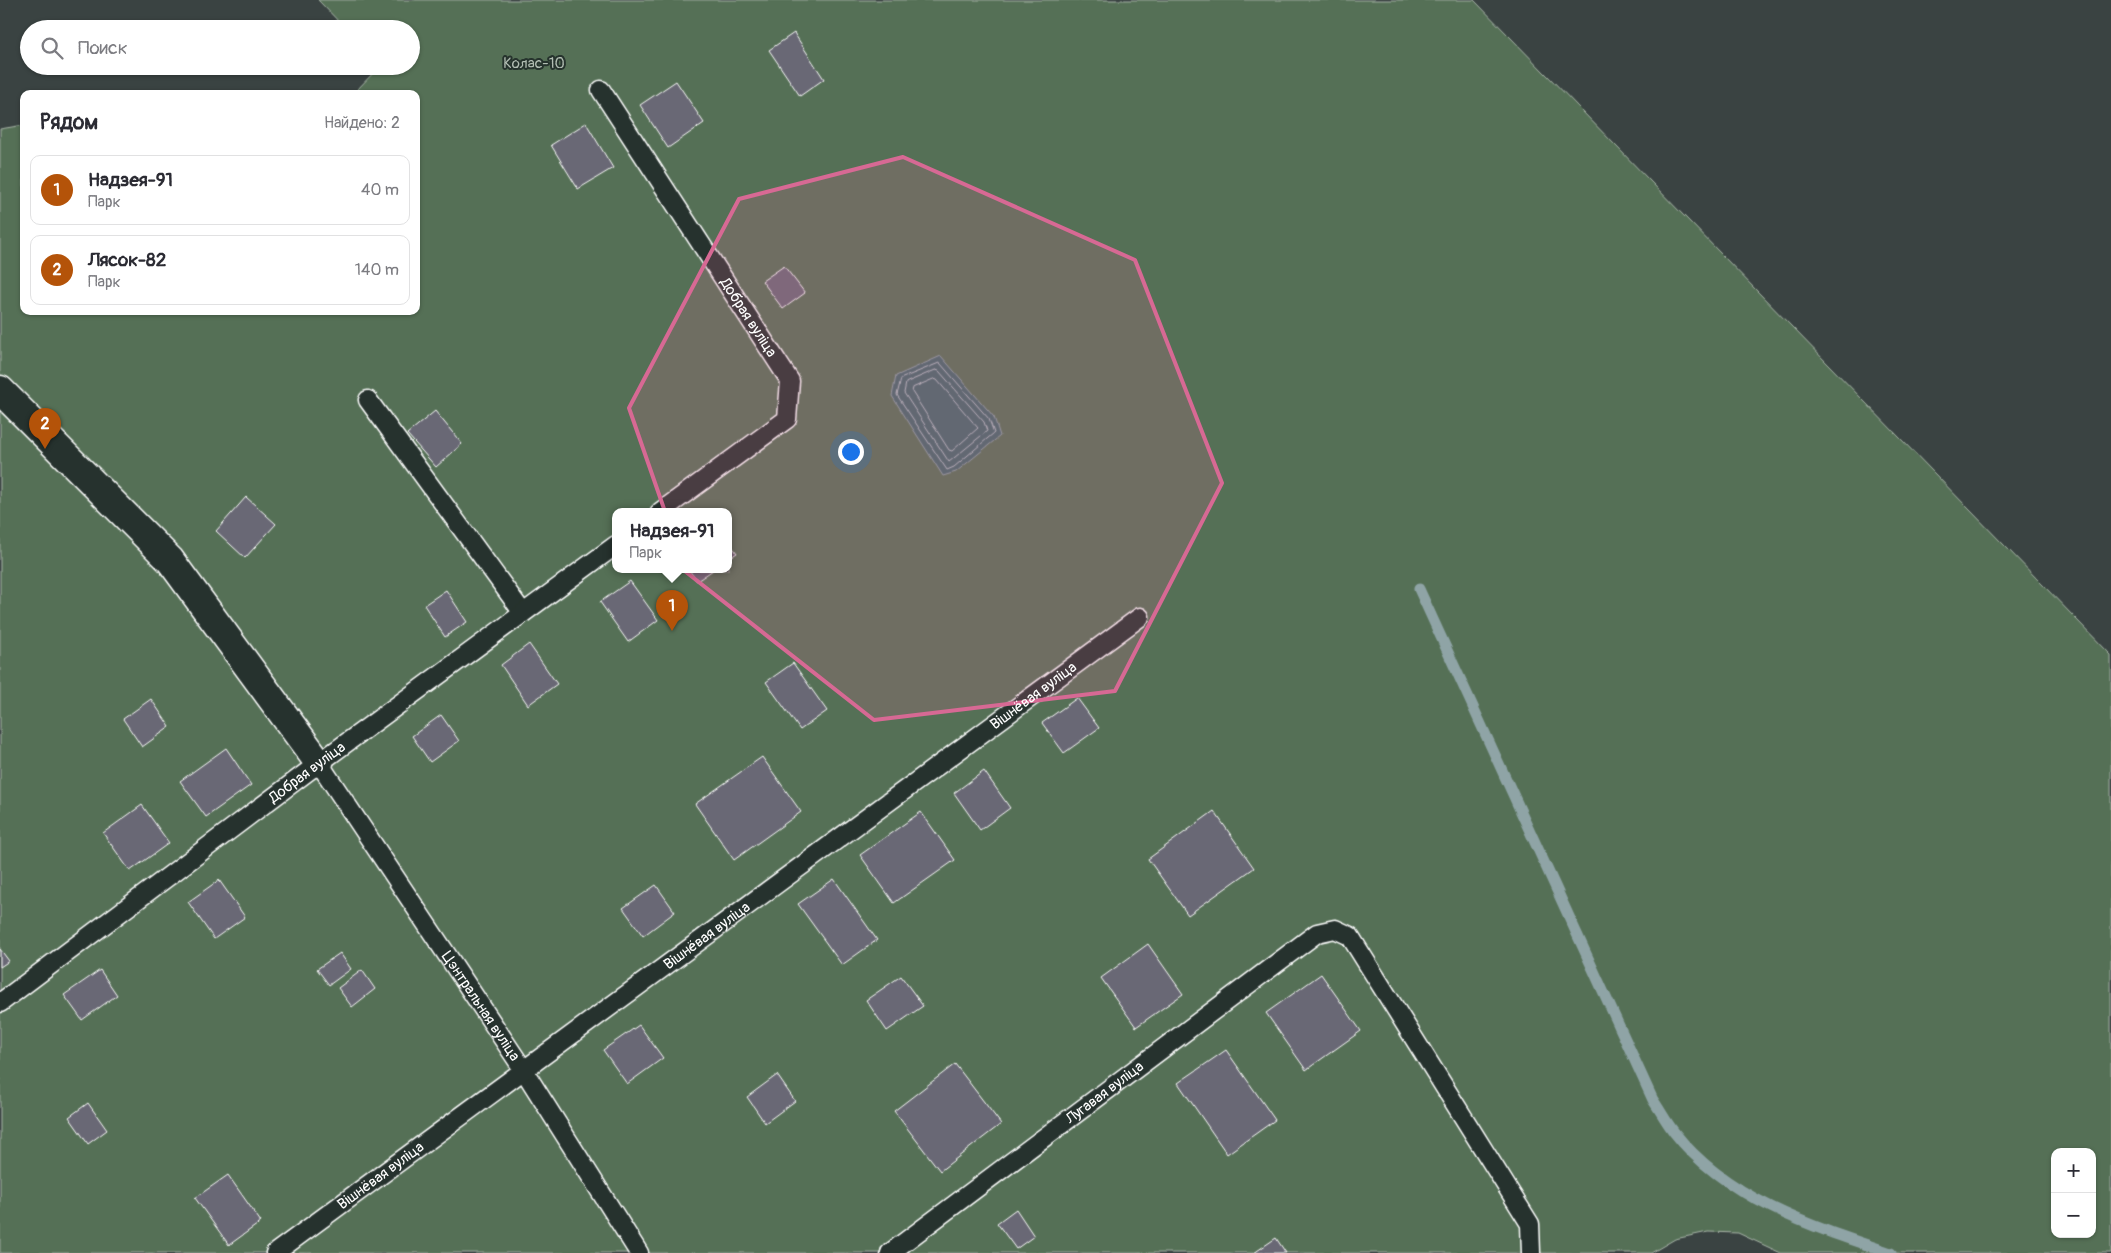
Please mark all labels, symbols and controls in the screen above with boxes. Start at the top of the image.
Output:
search box [20,20,420,75]
icon: search [38,34,66,62]
text: Поиск [78,36,128,60]
park label: Колас-10 [503,54,565,73]
text: Рядом [40,109,98,136]
text: Найдено: 2 [324,113,400,133]
text: Надзея-91 [88,168,173,192]
text: 1 [54,180,60,200]
text: 40 m [361,180,399,200]
text: Парк [88,192,121,212]
text: Лясок-82 [88,248,166,272]
text: 2 [53,260,61,280]
text: 140 m [355,260,399,280]
text: Парк [88,272,121,292]
street label: Добрая вуліца [715,273,781,361]
pin: 2 [29,408,61,449]
your location [838,439,864,465]
popup [612,508,732,573]
text: Надзея-91 [629,519,715,543]
text: Парк [629,543,662,563]
pin: 1 [656,590,688,631]
street label: Вішнёвая вуліца [986,657,1080,734]
street label: Добрая вуліца [264,737,349,808]
street label: Вішнёвая вуліца [660,897,754,974]
street label: Цэнтральная вуліца [438,947,524,1065]
street label: Лугавая вуліца [1061,1057,1147,1128]
street label: Вішнёвая вуліца [333,1137,428,1214]
map controls [2051,1148,2096,1238]
button: + [2051,1148,2096,1193]
button: − [2051,1193,2096,1238]

